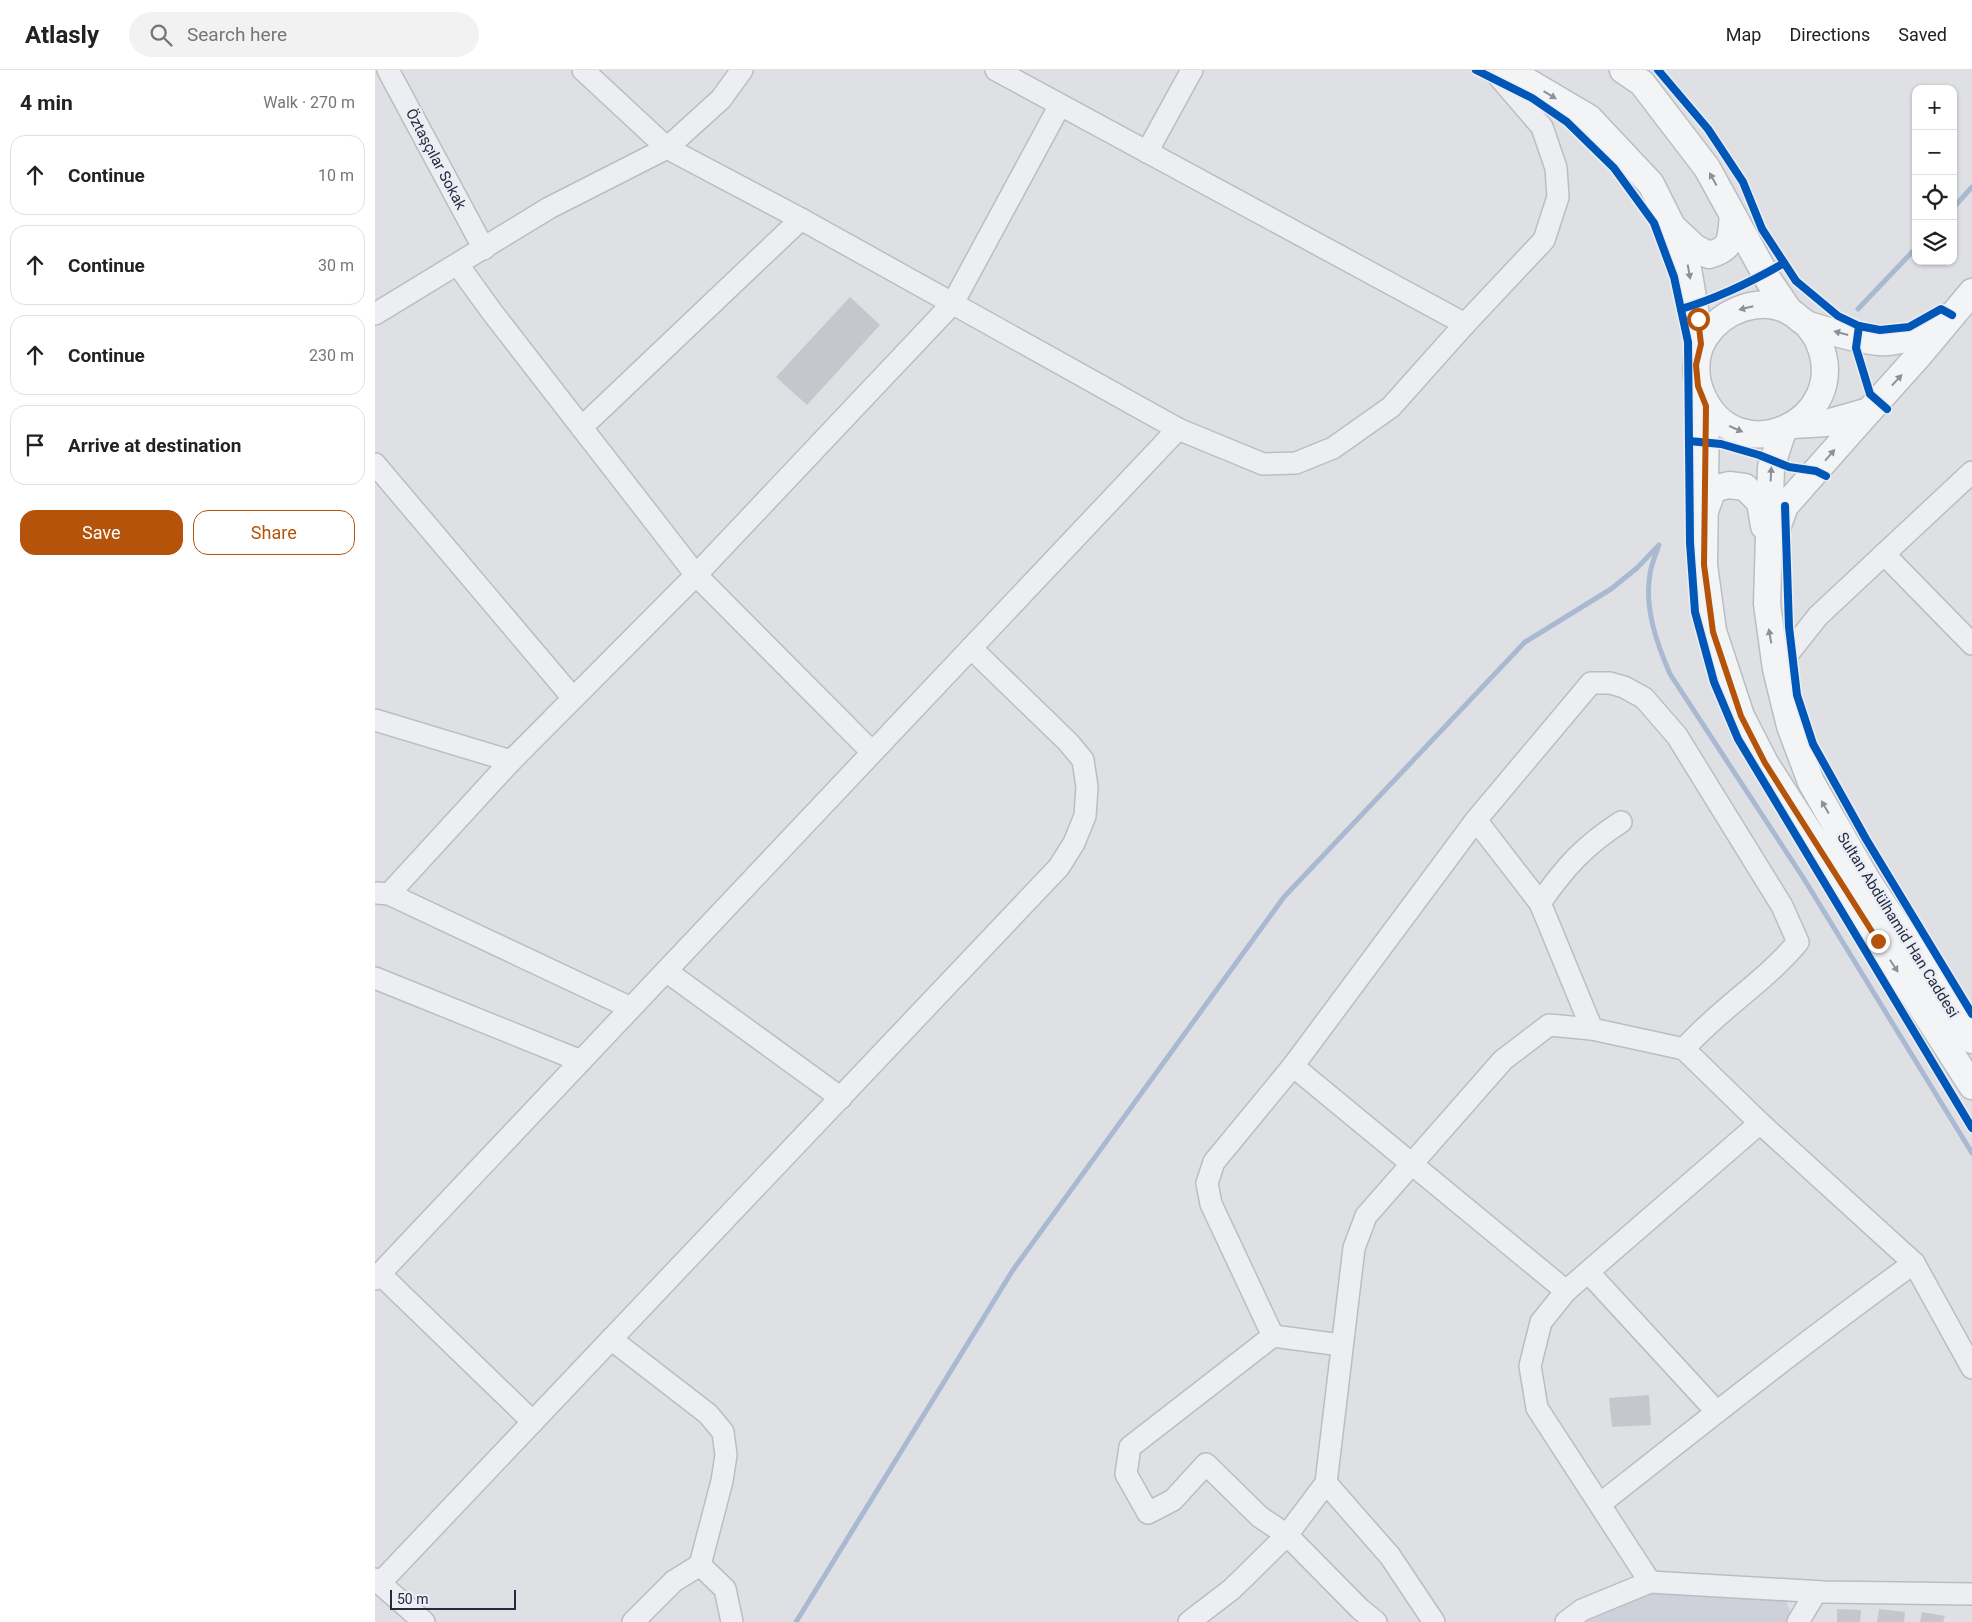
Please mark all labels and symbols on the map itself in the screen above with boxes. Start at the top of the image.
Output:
one-way arrow [1543,90,1556,99]
street label: Öztaşçılar Sokak [402,106,470,213]
one-way arrow [1709,171,1717,186]
one-way arrow [1685,264,1693,280]
one-way arrow [1738,304,1754,312]
route start [1687,308,1710,331]
one-way arrow [1833,329,1848,337]
one-way arrow [1891,374,1903,386]
one-way arrow [1729,425,1743,433]
one-way arrow [1824,449,1836,461]
one-way arrow [1768,466,1776,482]
one-way arrow [1766,628,1774,644]
one-way arrow [1821,799,1829,814]
street label: Sultan Abdülhamid Han Caddesi [1833,829,1963,1021]
route end [1867,930,1890,953]
one-way arrow [1889,959,1899,972]
scale bar [390,1587,516,1610]

